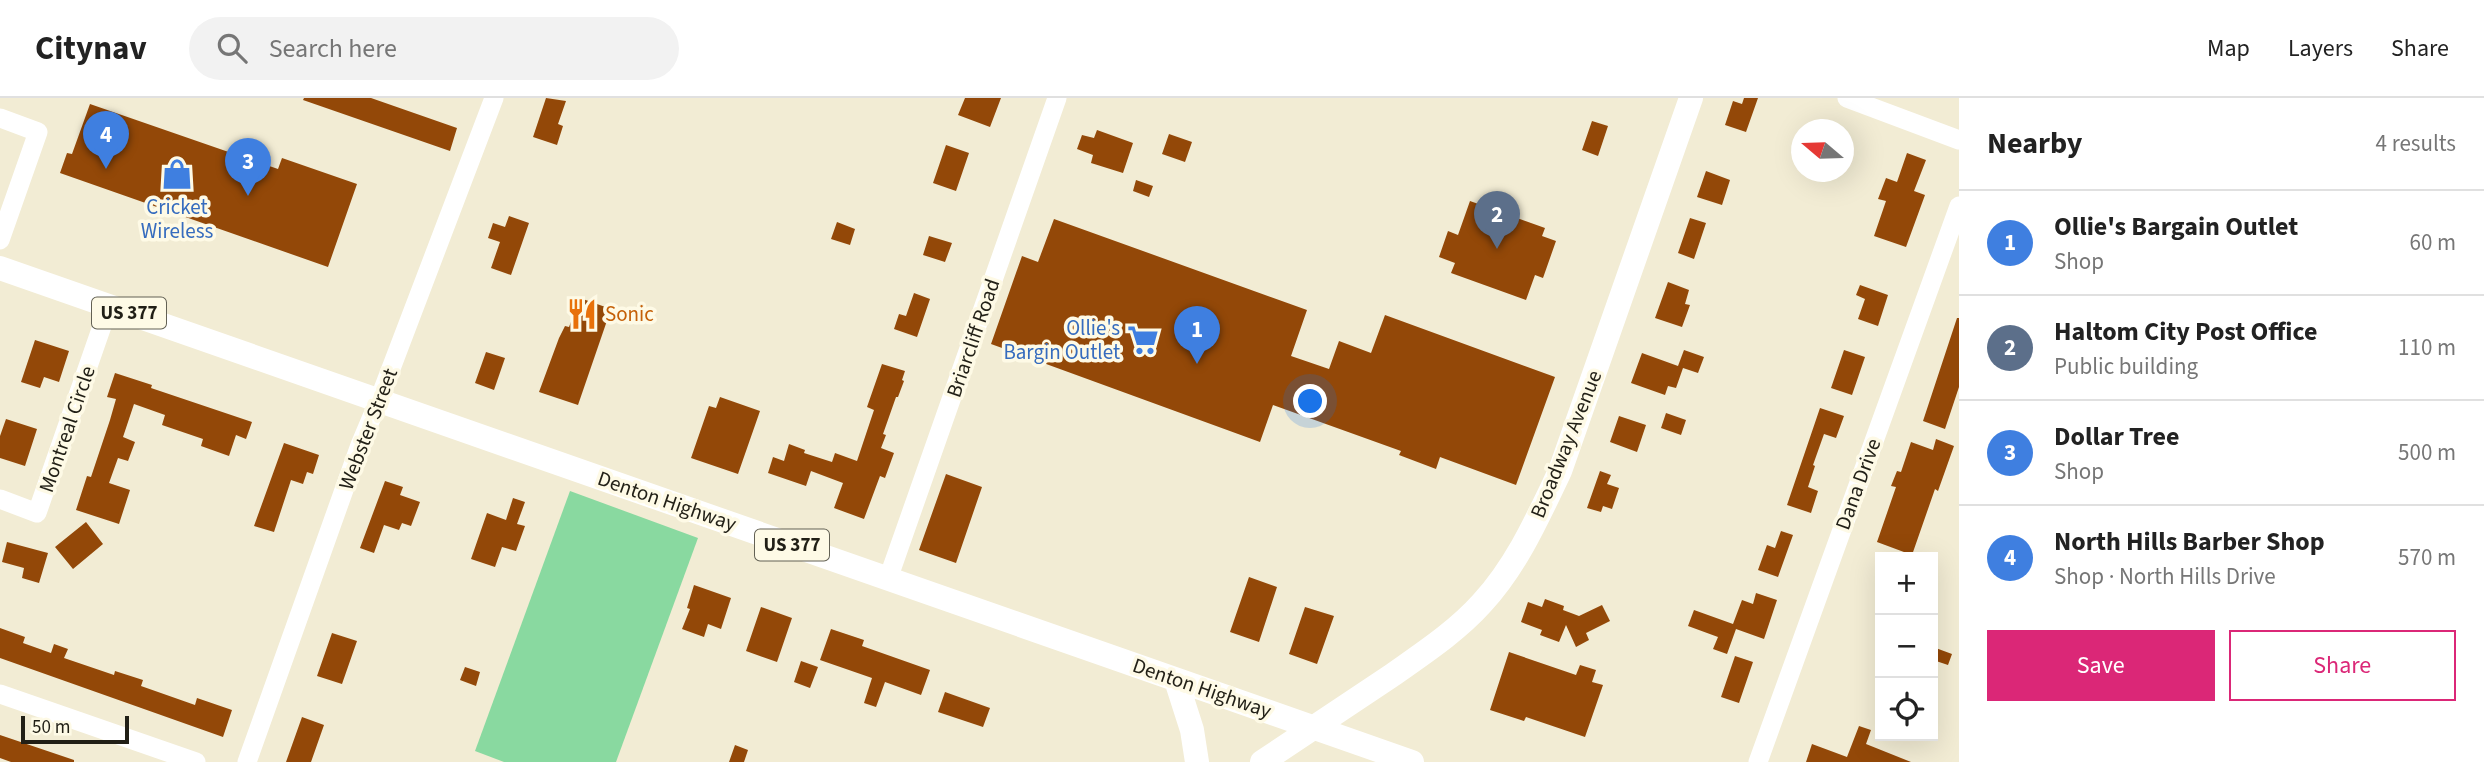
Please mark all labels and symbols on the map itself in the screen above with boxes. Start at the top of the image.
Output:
pin: 4 [83,111,129,169]
north arrow [1791,119,1854,182]
pin: 3 [225,138,271,196]
shop icon: Cricket Wireless [160,157,194,191]
pin: 2 [1474,191,1520,249]
place label: Cricket Wireless [141,192,213,246]
street label: Briarcliff Road [939,275,1007,401]
restaurant icon: Sonic [565,297,599,331]
road number: US 377 [92,298,166,328]
place label: Sonic [605,299,654,329]
pin: 1 [1174,306,1220,364]
place label: Ollie's Bargin Outlet [1003,313,1120,367]
supermarket icon: Ollie's Bargin Outlet [1126,323,1160,357]
street label: Montreal Circle [31,362,103,496]
street label: Webster Street [331,364,405,494]
street label: Broadway Avenue [1523,366,1609,522]
your location [1293,384,1327,418]
street label: Dana Drive [1828,434,1888,534]
street label: Denton Highway [594,463,741,539]
road number: US 377 [755,530,829,560]
street label: Denton Highway [1129,650,1276,726]
scale bar [21,713,130,745]

